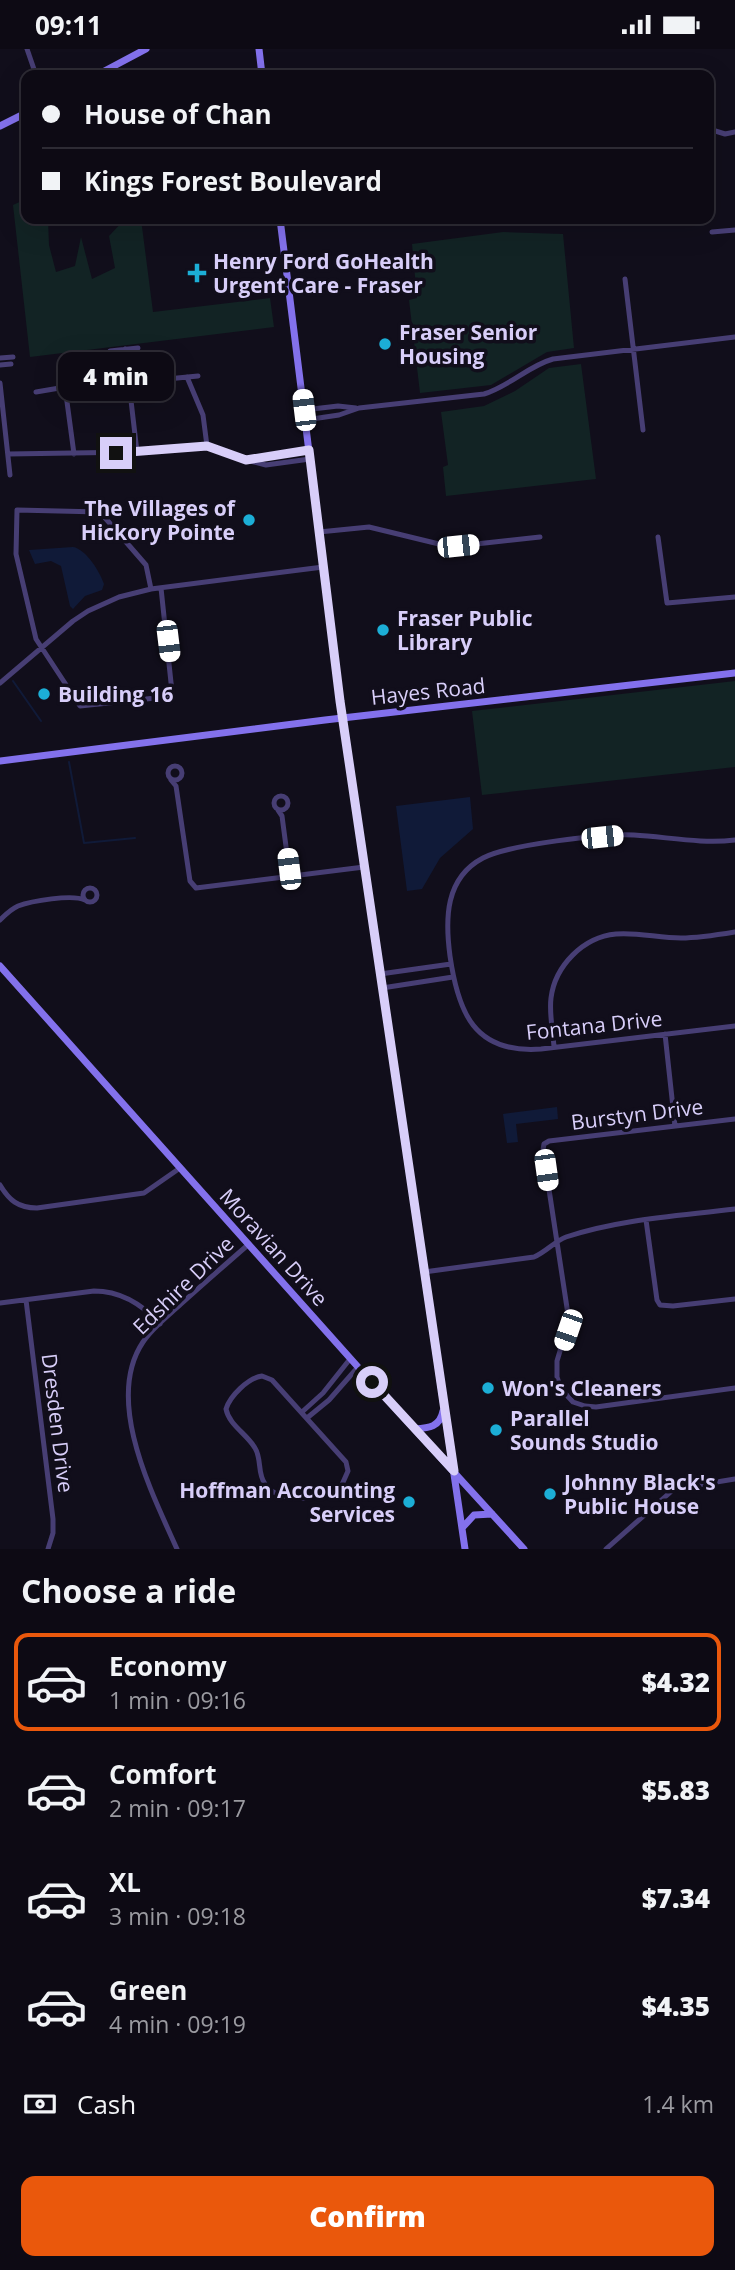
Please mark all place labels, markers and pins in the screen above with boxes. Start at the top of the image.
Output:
place label: Henry Ford GoHealth Urgent Care - Fraser [213,247,434,299]
marker: Henry Ford GoHealth Urgent Care - Fraser [187,263,207,283]
place label: Fraser Senior Housing [399,318,538,370]
marker: Fraser Senior Housing [377,336,393,352]
place label: The Villages of Hickory Pointe [81,494,237,546]
marker: The Villages of Hickory Pointe [241,512,257,528]
place label: Fraser Public Library [397,604,533,656]
marker: Fraser Public Library [375,622,391,638]
place label: Building 16 [58,680,174,708]
marker: Building 16 [36,686,52,702]
place label: Won's Cleaners [502,1374,662,1402]
marker: Won's Cleaners [480,1380,496,1396]
place label: Parallel Sounds Studio [510,1404,659,1456]
marker: Parallel Sounds Studio [488,1422,504,1438]
place label: Johnny Black's Public House [562,1468,716,1520]
place label: Hoffman Accounting Services [179,1476,395,1528]
marker: Johnny Black's Public House [542,1486,558,1502]
marker: Hoffman Accounting Services [401,1494,417,1510]

